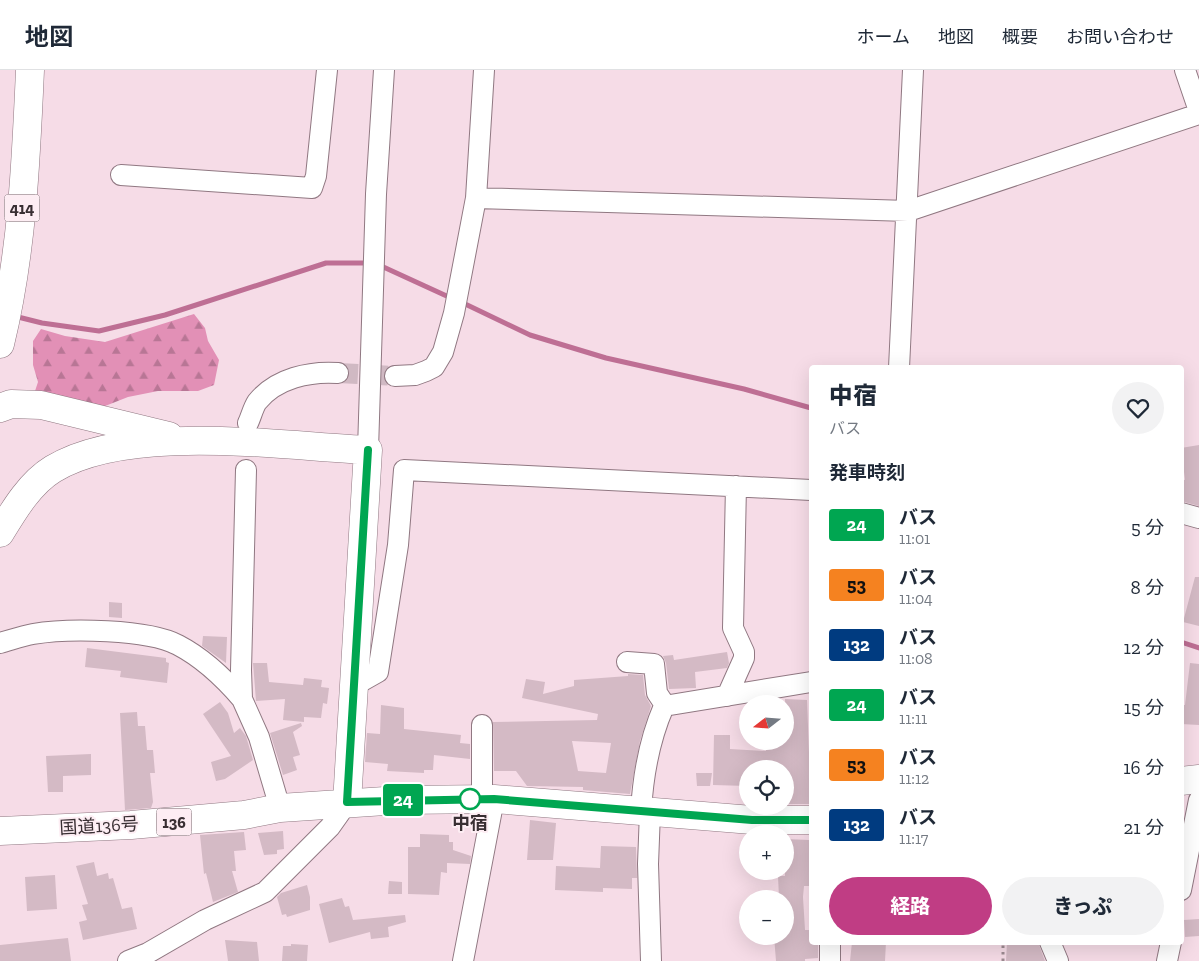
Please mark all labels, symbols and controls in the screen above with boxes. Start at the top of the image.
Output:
text: 地図 [25,22,73,51]
text: ホーム [857,26,910,48]
text: 地図 [938,26,974,48]
text: 概要 [1002,26,1038,48]
text: お問い合わせ [1066,26,1174,48]
road number: 414 [5,195,40,222]
text: 中宿 [829,381,877,410]
button: heart [1112,382,1164,434]
text: バス [829,419,861,438]
text: 発車時刻 [829,461,905,484]
text: バス [899,506,937,529]
text: 24 [847,514,866,536]
text: 5 分 [1131,516,1164,539]
text: 11:01 [899,529,930,548]
text: バス [899,566,937,589]
text: 53 [847,574,866,596]
text: 8 分 [1130,576,1164,599]
text: 11:04 [899,589,933,608]
text: バス [899,626,937,649]
text: 132 [843,634,870,656]
text: 12 分 [1124,636,1164,659]
text: 11:08 [899,649,933,668]
text: バス [899,686,937,709]
text: 24 [847,694,866,716]
north arrow [739,695,794,750]
map controls [739,695,794,945]
text: 15 分 [1124,696,1164,719]
text: 11:11 [899,709,927,728]
text: バス [899,746,937,769]
text: 53 [847,754,866,776]
text: 16 分 [1123,756,1164,779]
button: locate [739,760,794,815]
text: 11:12 [899,769,929,788]
line badge: 24 [380,784,426,816]
marker: 中宿 [459,788,481,810]
text: 24 [393,789,413,811]
text: バス [899,806,937,829]
road number: 136 [156,809,192,836]
place label: 中宿 [452,812,488,834]
street label: 国道136号 [59,813,139,839]
text: 132 [843,814,870,836]
text: 21 分 [1124,816,1164,839]
button: + [739,825,794,880]
text: 11:17 [899,829,928,848]
button: 経路 [829,877,992,935]
button: きっぷ [1002,877,1164,935]
button: − [739,890,794,945]

